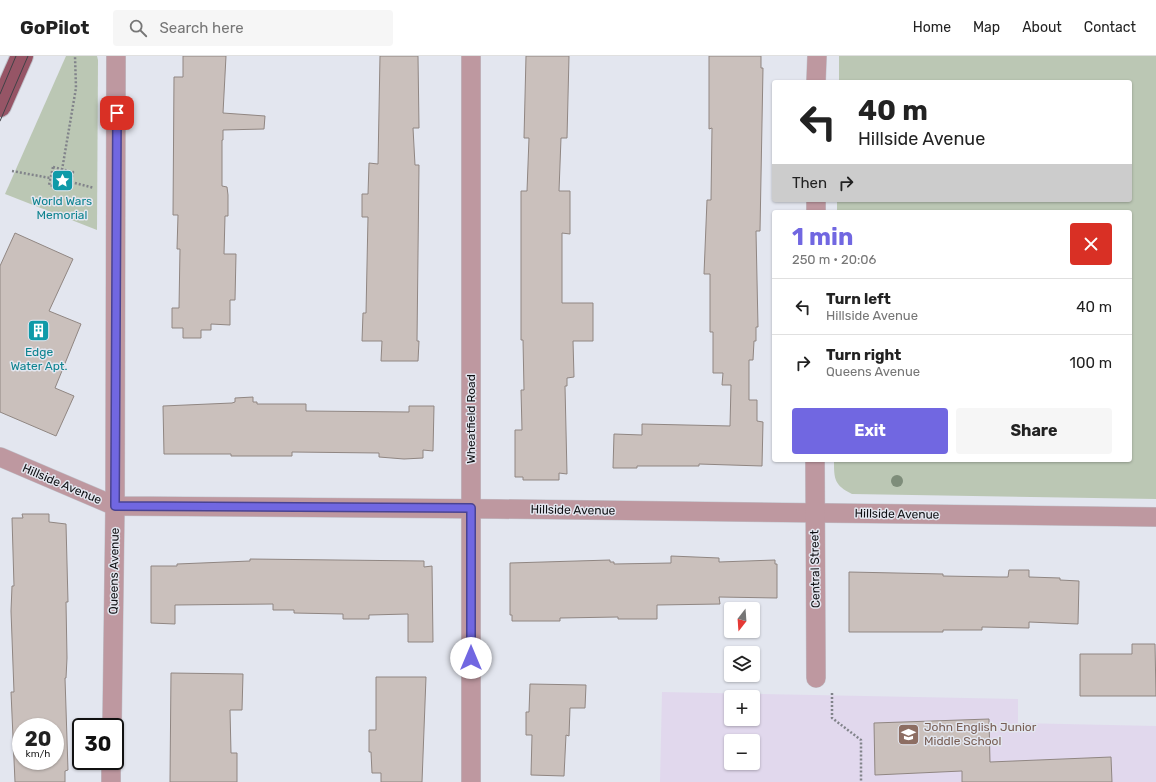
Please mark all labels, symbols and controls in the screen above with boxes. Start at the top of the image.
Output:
search box [113,10,393,46]
text: GoPilot [20,16,89,39]
icon: search [127,17,149,39]
text: Search here [159,19,244,37]
text: Home [913,19,951,36]
text: Map [973,19,1000,36]
text: About [1022,19,1062,36]
text: Contact [1084,19,1136,36]
text: 40 m [858,94,928,127]
pin [100,96,134,130]
icon: left [792,96,844,148]
icon: arrive [106,102,128,124]
text: Hillside Avenue [858,128,985,150]
place icon: World Wars Memorial [49,167,75,193]
icon: right [835,172,857,194]
text: Then [792,174,827,192]
place label: World Wars Memorial [32,194,92,222]
text: 1 min [792,223,853,251]
button: close [1070,223,1112,265]
text: 250 m · 20:06 [792,252,876,267]
text: Turn left [826,290,891,308]
icon: left [792,296,814,318]
text: 40 m [1076,298,1112,316]
text: Hillside Avenue [826,308,918,323]
building icon: Edge Water Apt. [26,318,52,344]
place label: Edge Water Apt. [10,345,68,373]
text: Turn right [826,346,901,364]
icon: right [792,352,814,374]
text: 100 m [1070,354,1112,372]
text: Queens Avenue [826,364,920,379]
street label: Wheatfield Road [464,374,478,464]
button: Exit [792,408,948,454]
button: Share [956,408,1112,454]
street label: Hillside Avenue [20,461,104,507]
street label: Hillside Avenue [530,502,616,518]
street label: Hillside Avenue [854,506,940,522]
street label: Queens Avenue [106,527,122,615]
street label: Central Street [807,529,823,608]
north arrow [724,602,760,638]
map controls [724,602,760,770]
position arrow [450,637,492,679]
button: layers [724,646,760,682]
button: + [724,690,760,726]
speed limit sign: 30 [72,718,124,770]
place label: John English Junior Middle School [924,720,1037,748]
school or university icon: John English Junior Middle School [896,721,922,747]
text: 20 [25,727,51,751]
button: − [724,734,760,770]
text: km/h [26,748,50,760]

